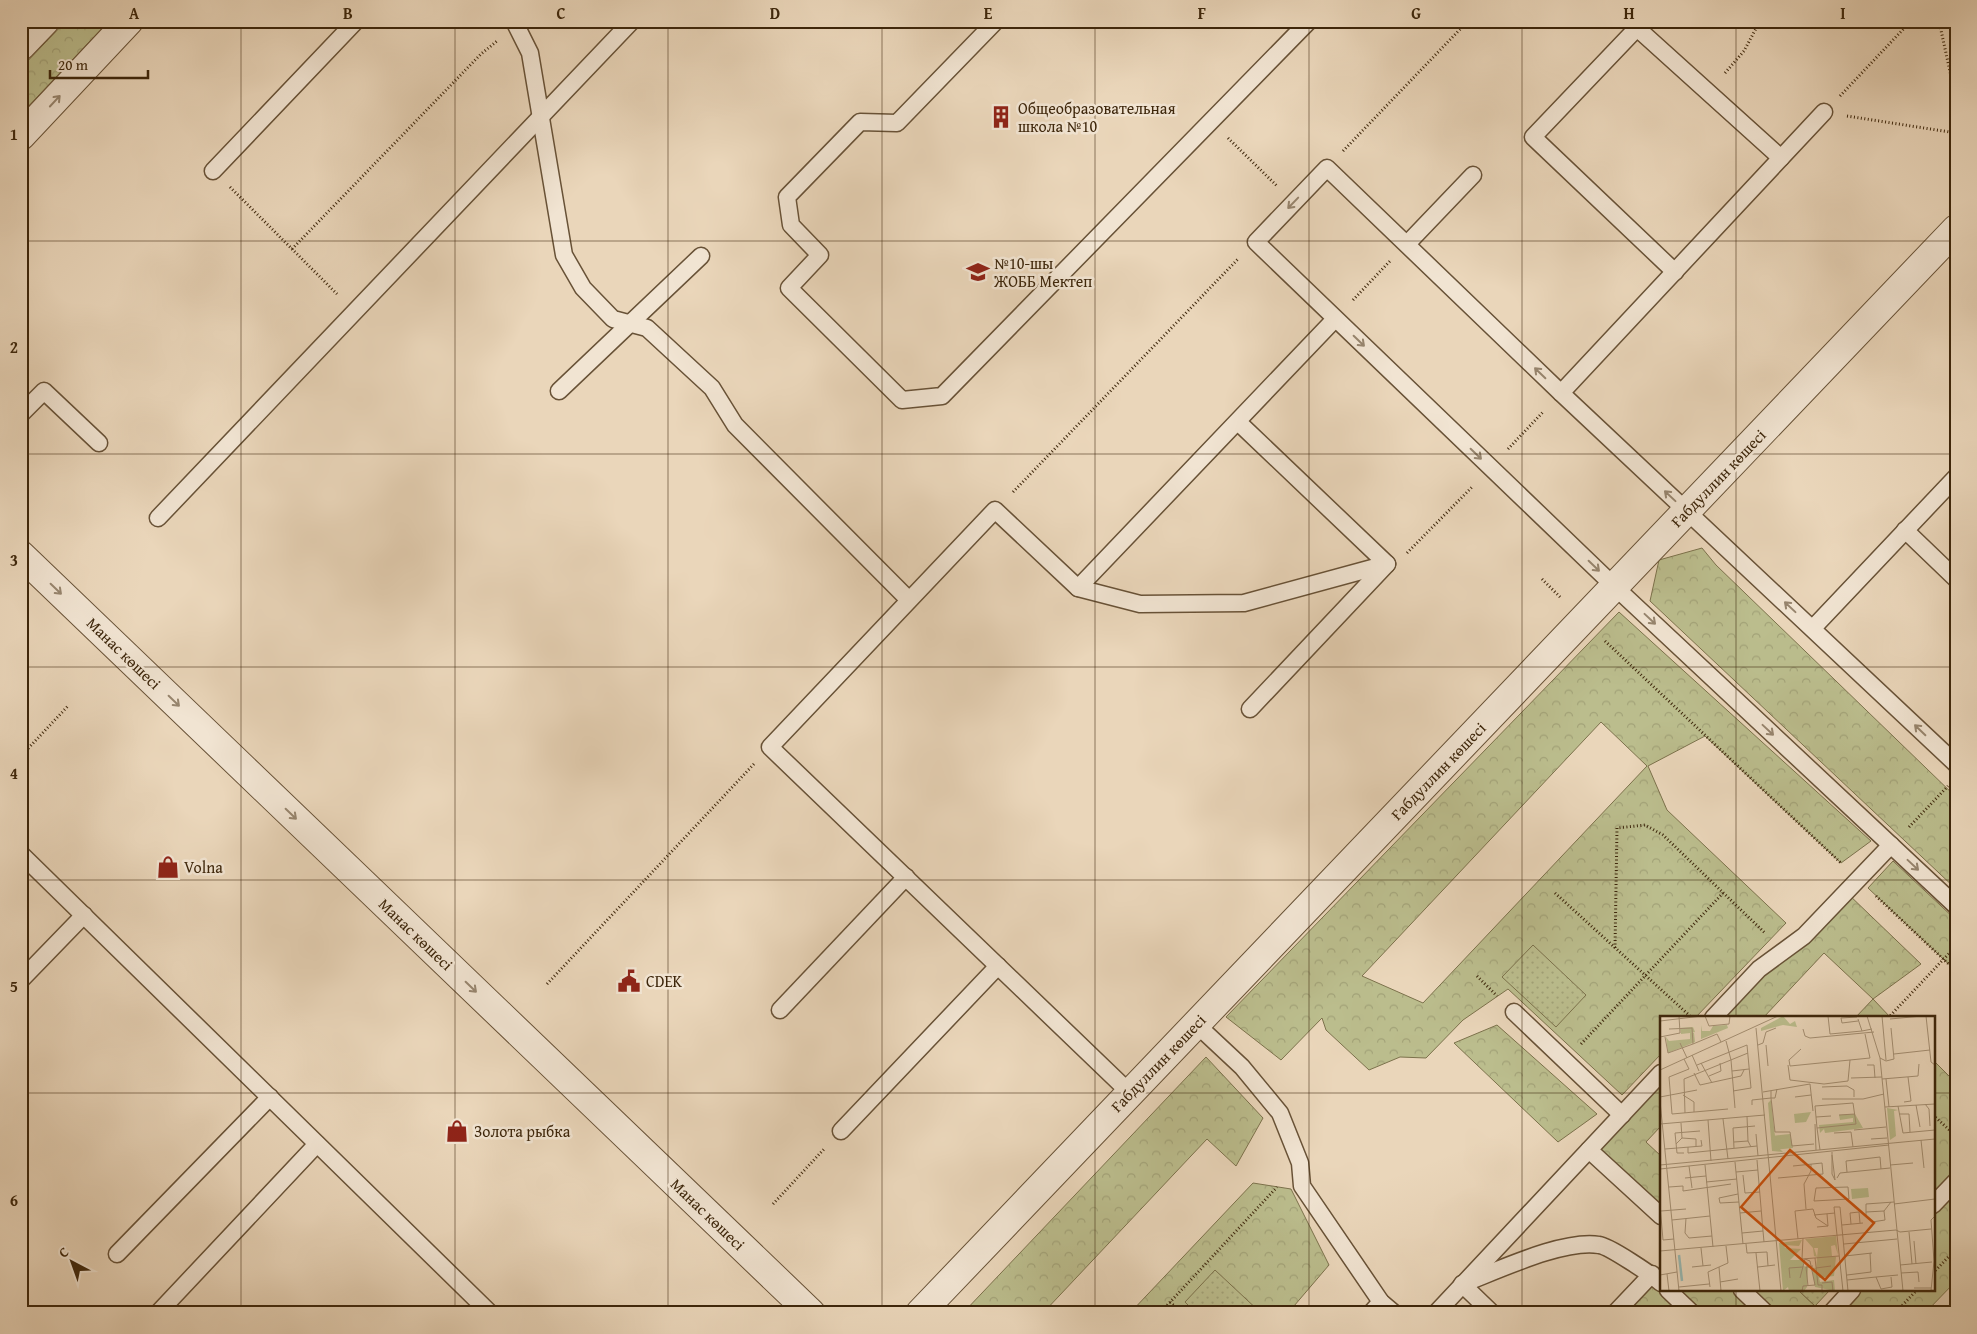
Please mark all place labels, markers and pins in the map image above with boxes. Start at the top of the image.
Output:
place label: Общеобразовательная школа №10 [1018,96,1176,138]
building icon: Общеобразовательная школа №10 [988,104,1014,130]
place label: №10-шы ЖОББ Мектеп [993,251,1092,293]
school or university icon: №10-шы ЖОББ Мектеп [965,259,991,285]
shop icon: Volna [155,854,181,880]
place label: Volna [184,855,223,879]
public building icon: CDEK [616,968,642,994]
place label: CDEK [646,969,683,993]
shop icon: Золота рыбка [444,1118,470,1144]
place label: Золота рыбка [474,1119,571,1143]

